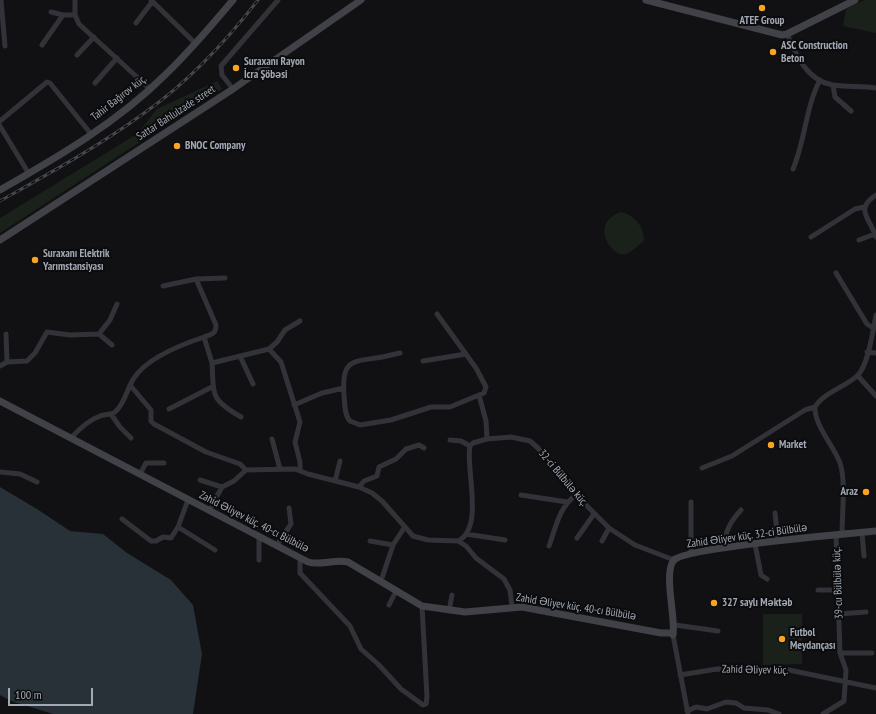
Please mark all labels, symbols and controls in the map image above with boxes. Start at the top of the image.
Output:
marker: ATEF Group [757,3,767,13]
place label: ATEF Group [739,14,785,28]
place label: ASC Construction Beton [781,39,848,65]
marker: ASC Construction Beton [768,47,778,57]
place label: Suraxanı Rayon İcra Şöbəsi [244,55,305,81]
marker: Suraxanı Rayon İcra Şöbəsi [231,63,241,73]
street label: Tahir Bağırov küç. [89,72,149,124]
street label: Sattar Bahlulzade street [134,83,218,143]
place label: BNOC Company [185,139,245,153]
marker: BNOC Company [172,141,182,151]
place label: Suraxanı Elektrik Yarımstansiyası [43,247,110,273]
marker: Suraxanı Elektrik Yarımstansiyası [30,255,40,265]
place label: Market [779,438,806,452]
marker: Market [766,440,776,450]
street label: 32-ci Bülbülə küç. [536,447,590,509]
place label: Araz [841,485,858,499]
marker: Araz [861,487,871,497]
street label: Zahid Əliyev küç. 40-cı Bülbülə [197,489,311,555]
street label: Zahid Əliyev küç. 32-ci Bülbülə [686,521,808,551]
street label: 39-cu Bülbülə küç. [830,547,846,619]
street label: Zahid Əliyev küç. 40-cı Bülbülə [515,591,637,623]
place label: 327 saylı Məktəb [722,596,792,610]
marker: 327 saylı Məktəb [709,598,719,608]
place label: Futbol Meydançası [790,626,835,652]
marker: Futbol Meydançası [777,634,787,644]
street label: Zahid Əliyev küç. [722,663,788,677]
scale bar [10,680,95,706]
text: 100 m [15,687,42,702]

